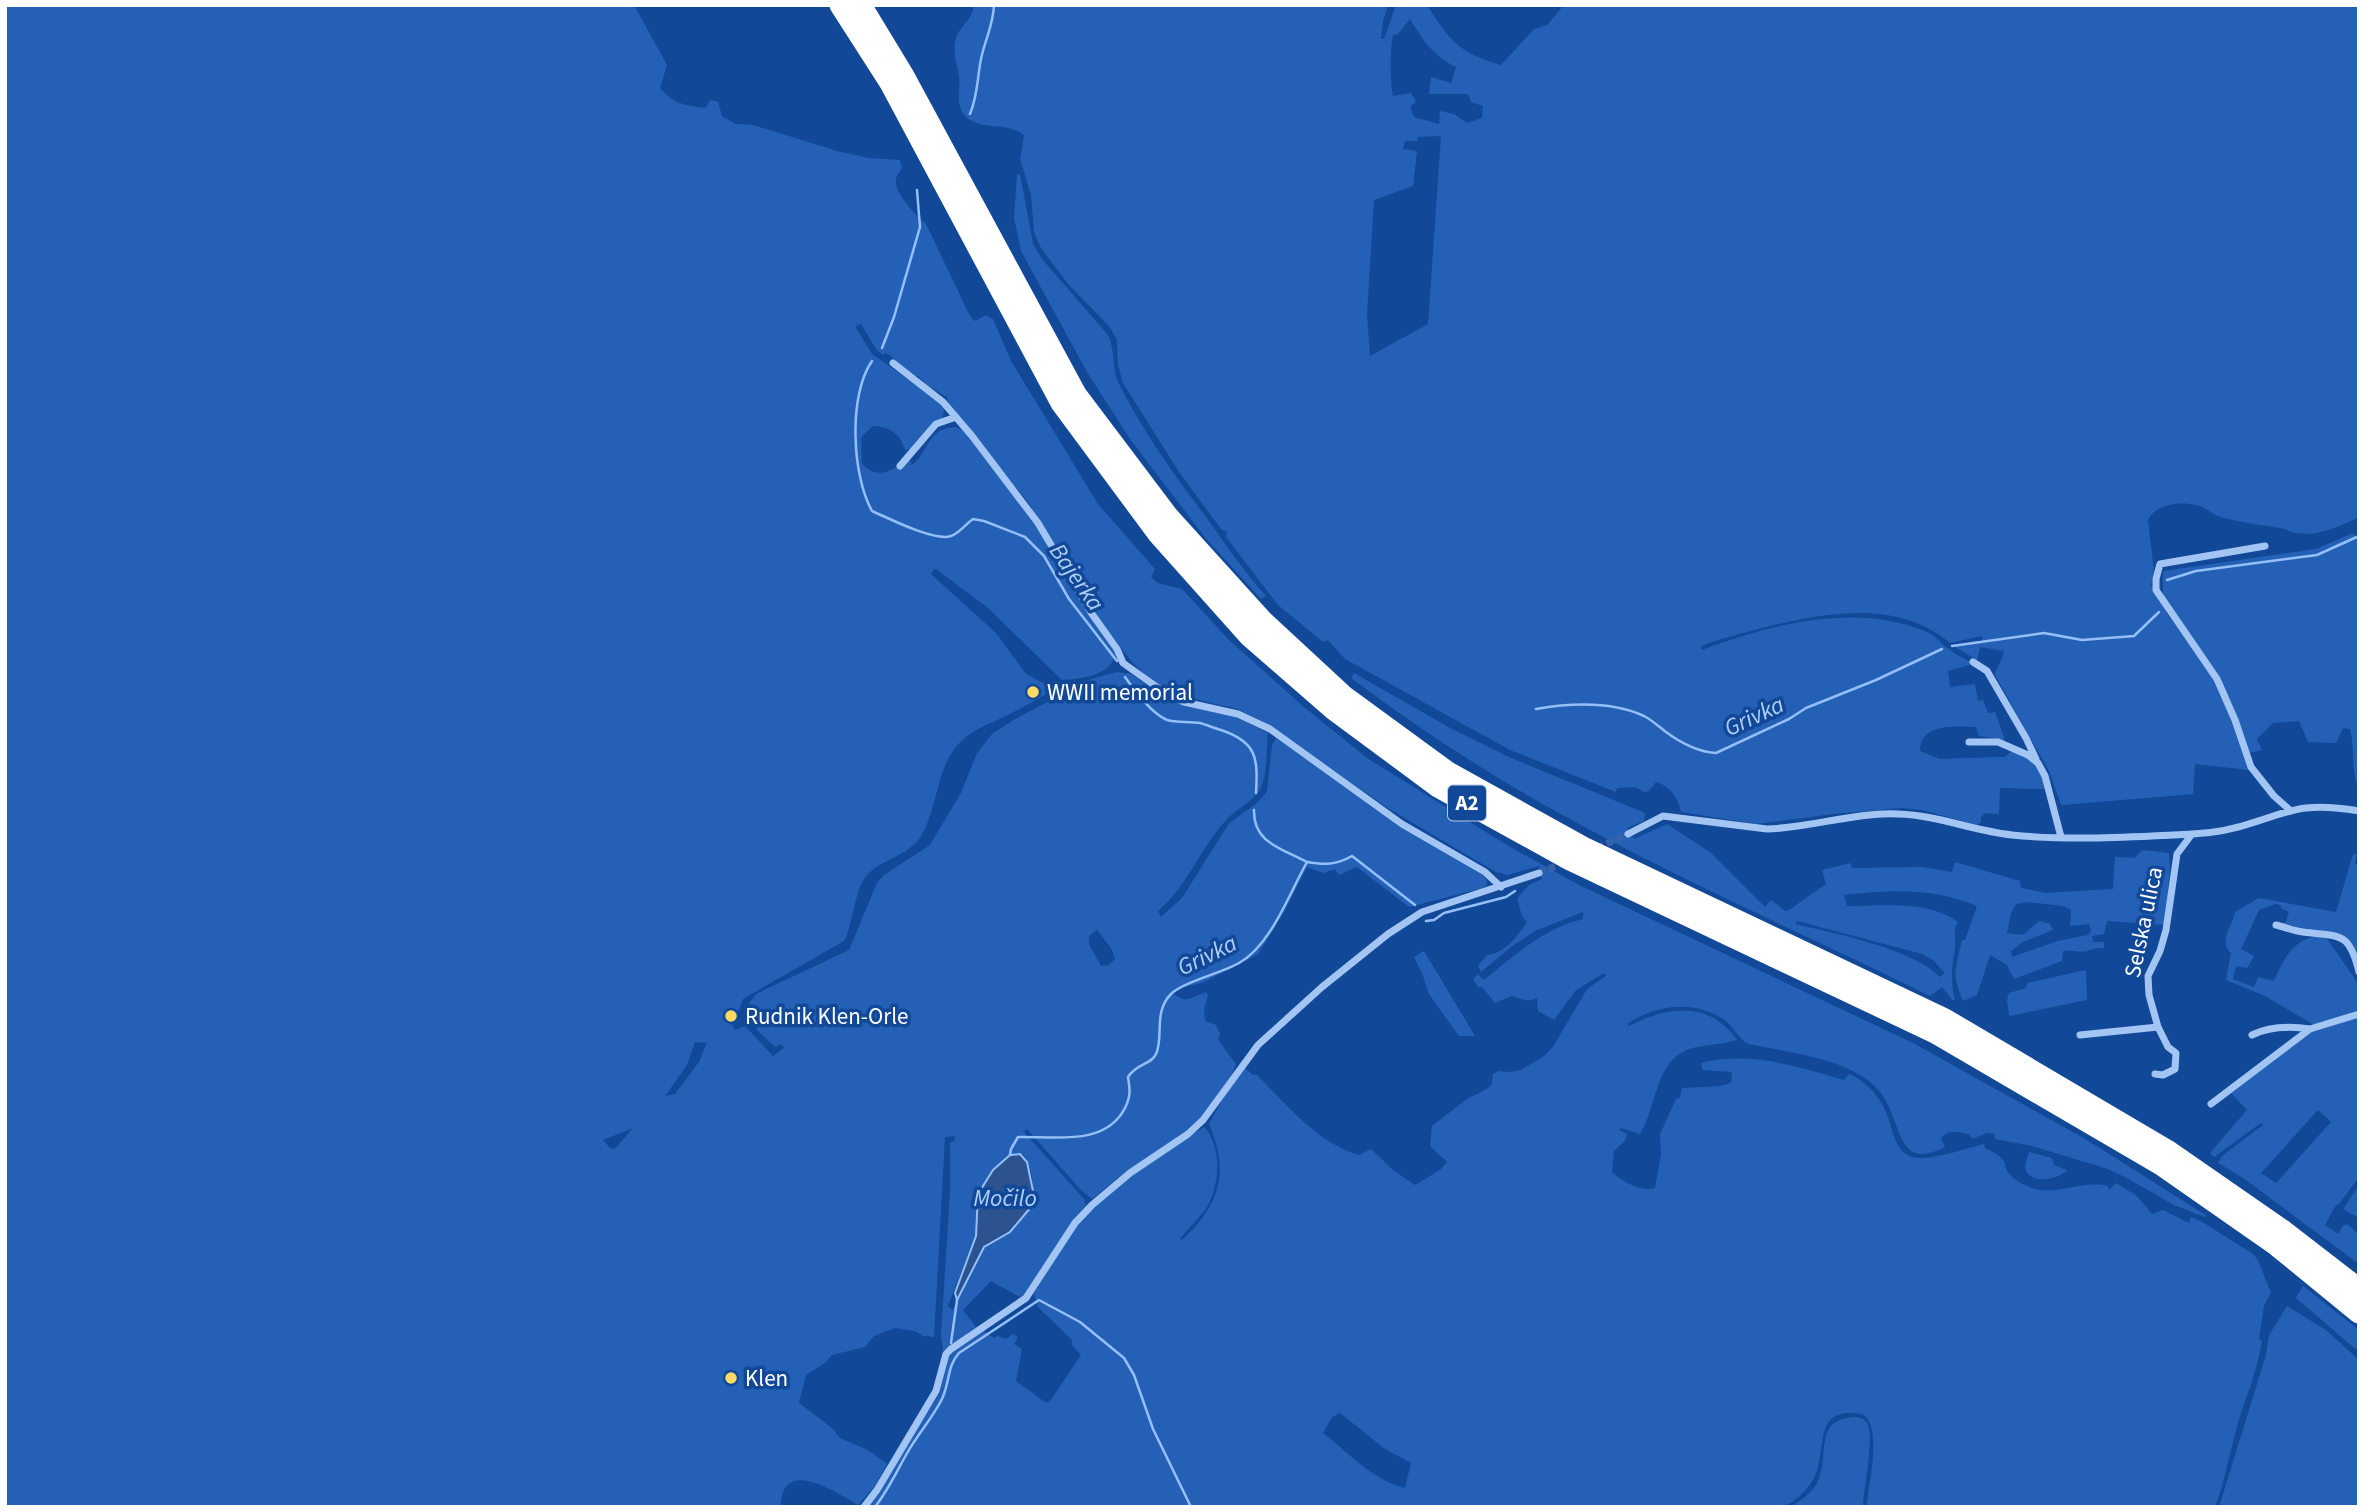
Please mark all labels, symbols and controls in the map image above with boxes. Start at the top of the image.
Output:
water label: Bajerka [1041,536,1113,618]
place label: WWII memorial [1047,676,1193,709]
marker: WWII memorial [1025,684,1041,700]
water label: Grivka [1718,687,1790,746]
road number: A2 [1448,786,1486,820]
street label: Selska ulica [2116,864,2171,981]
water label: Grivka [1171,926,1243,985]
place label: Rudnik Klen-Orle [745,1000,908,1033]
marker: Rudnik Klen-Orle [723,1008,739,1024]
water label: Močilo [973,1181,1037,1216]
place label: Klen [745,1362,788,1395]
marker: Klen [723,1370,739,1386]

